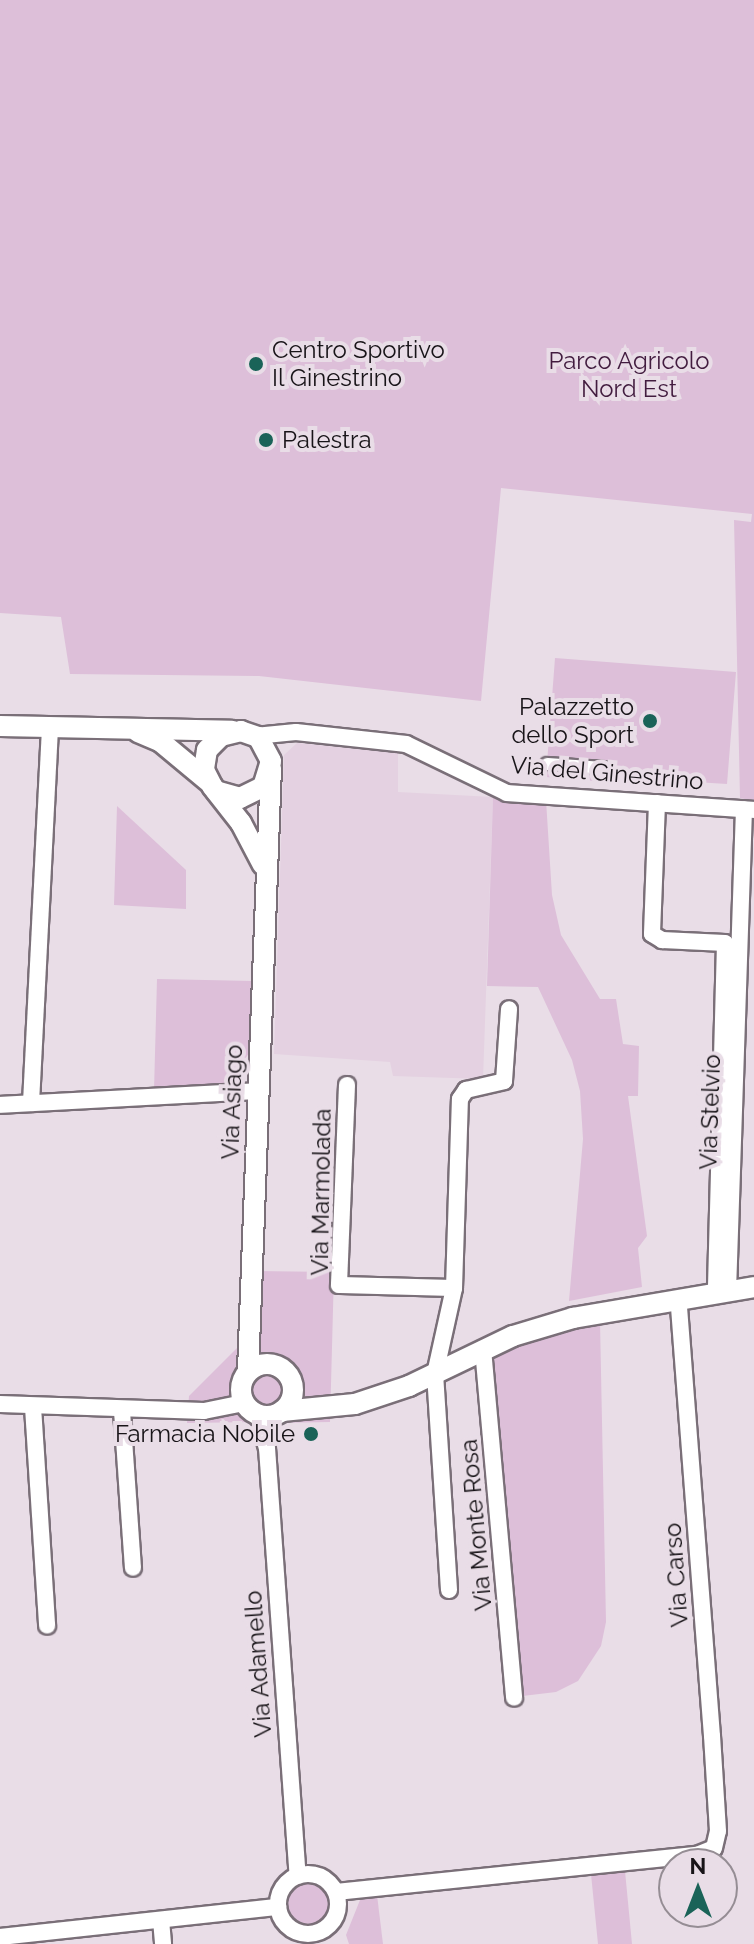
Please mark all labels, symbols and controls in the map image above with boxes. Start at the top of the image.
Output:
place label: Centro Sportivo Il Ginestrino [272,336,445,392]
park label: Parco Agricolo Nord Est [548,347,710,403]
marker: Centro Sportivo Il Ginestrino [247,355,265,373]
place label: Palestra [282,426,372,454]
marker: Palestra [257,431,275,449]
place label: Palazzetto dello Sport [511,693,634,749]
marker: Palazzetto dello Sport [641,712,659,730]
street label: Via del Ginestrino [509,750,705,796]
street label: Via Asiago [216,1044,248,1160]
street label: Via Stelvio [694,1054,726,1170]
street label: Via Marmolada [305,1108,337,1276]
place label: Farmacia Nobile [115,1420,295,1448]
marker: Farmacia Nobile [302,1425,320,1443]
street label: Via Monte Rosa [454,1438,498,1612]
street label: Via Carso [658,1522,694,1628]
street label: Via Adamello [238,1589,278,1739]
north arrow [658,1848,738,1928]
text: N [690,1853,706,1879]

